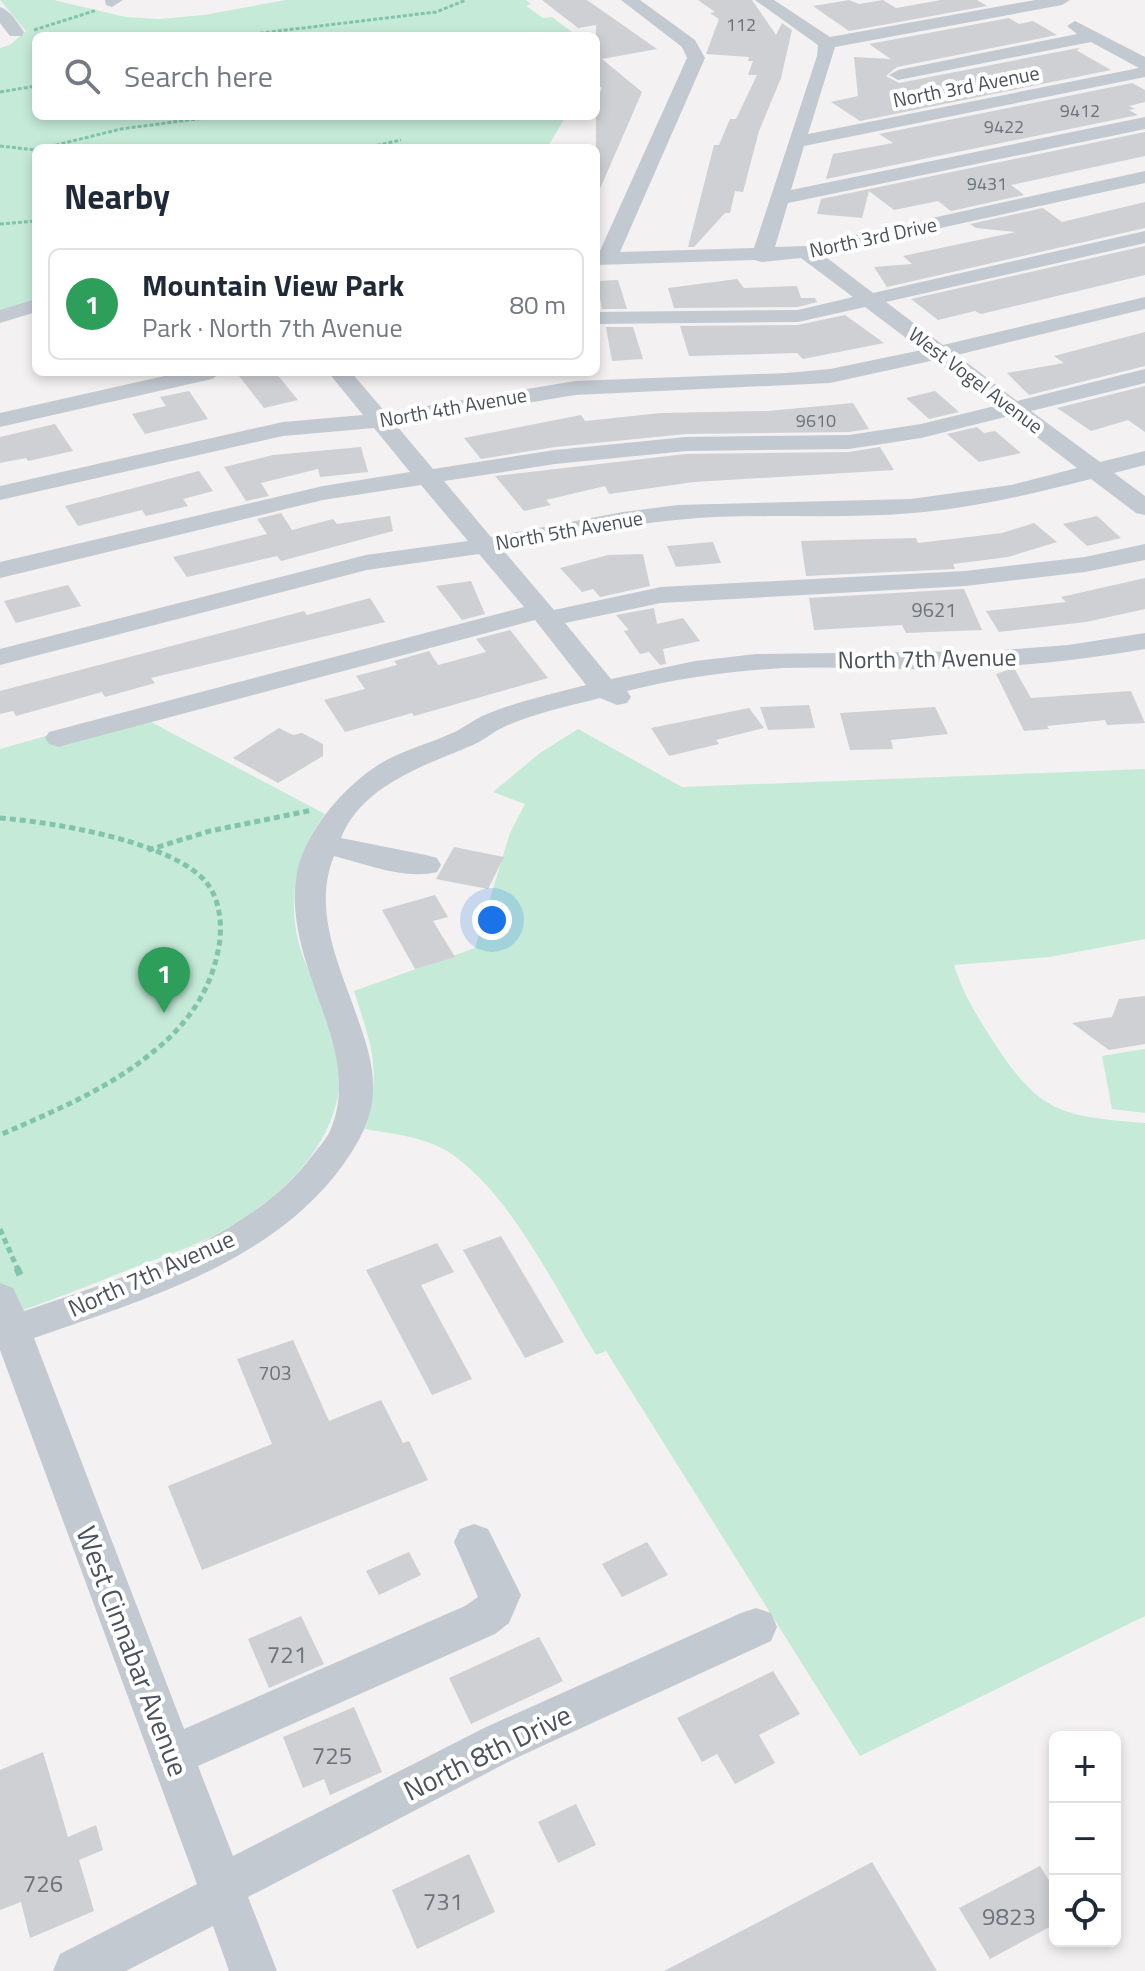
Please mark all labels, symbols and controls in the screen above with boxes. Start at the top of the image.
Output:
house number: 112 [726,11,756,38]
search box [32,32,600,120]
text: Search here [124,53,273,99]
icon: search [60,54,104,98]
street label: North 3rd Avenue [890,57,1042,115]
house number: 9412 [1060,97,1100,124]
house number: 9422 [984,113,1024,140]
text: Nearby [64,170,170,222]
house number: 9431 [967,170,1007,197]
street label: North 3rd Drive [806,208,940,266]
text: Mountain View Park [142,262,404,308]
text: 1 [85,285,99,324]
text: 80 m [509,285,566,324]
text: Park · North 7th Avenue [142,308,403,347]
street label: West Vogel Avenue [902,319,1050,441]
street label: North 4th Avenue [377,379,529,435]
house number: 9610 [796,407,836,434]
street label: North 5th Avenue [493,502,645,558]
house number: 9621 [912,594,956,625]
street label: North 7th Avenue [837,638,1017,678]
your location [472,900,512,940]
pin: 1 [138,947,190,1013]
street label: North 7th Avenue [62,1220,240,1326]
house number: 703 [258,1357,292,1388]
street label: West Cinnabar Avenue [65,1520,201,1782]
house number: 721 [267,1636,307,1672]
street label: North 8th Drive [396,1693,578,1811]
map controls [1049,1731,1121,1947]
button: + [1049,1731,1121,1803]
house number: 725 [312,1737,352,1773]
button: − [1049,1803,1121,1875]
house number: 726 [23,1865,63,1901]
button: locate [1049,1875,1121,1947]
house number: 731 [423,1883,463,1919]
house number: 9823 [982,1898,1036,1934]

